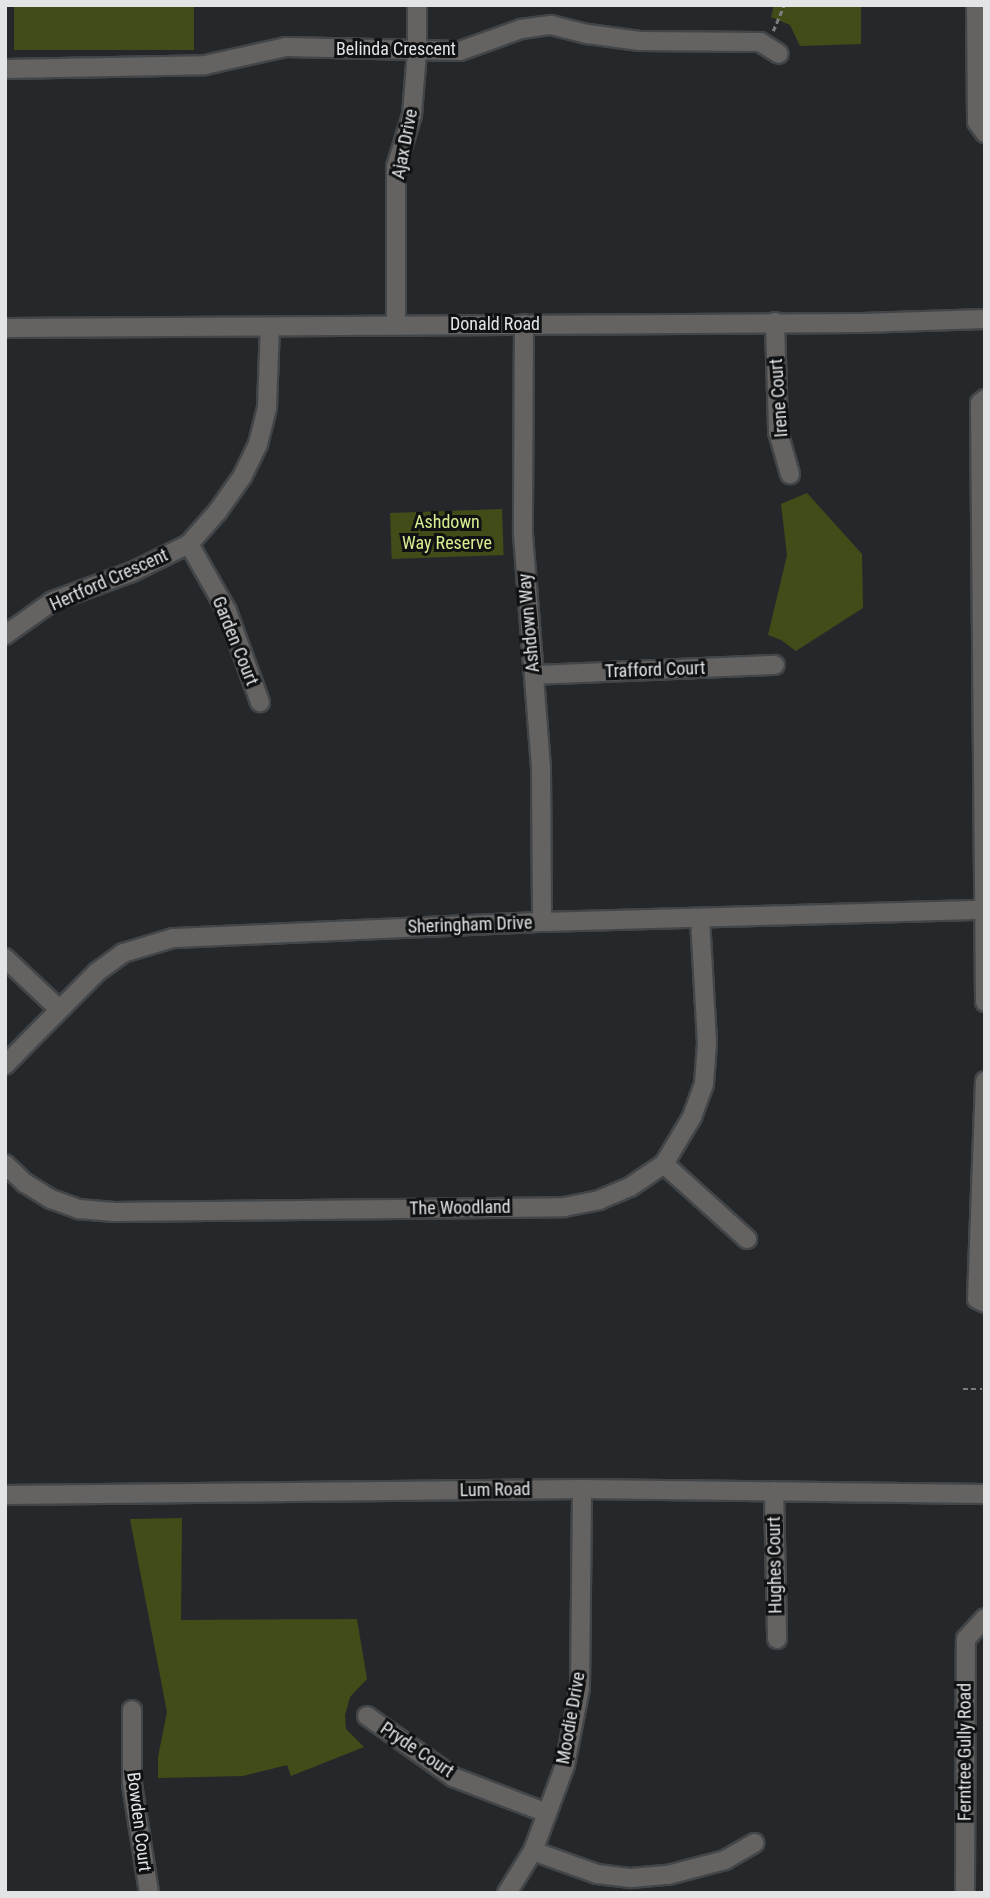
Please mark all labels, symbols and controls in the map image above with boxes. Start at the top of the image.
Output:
street label: Belinda Crescent [336,38,456,60]
street label: Ajax Drive [388,107,422,181]
street label: Donald Road [450,313,540,335]
street label: Irene Court [765,358,793,438]
park label: Ashdown Way Reserve [402,512,492,554]
street label: Hertford Crescent [47,544,171,616]
street label: Ashdown Way [514,573,544,673]
street label: Garden Court [207,593,263,689]
street label: Trafford Court [604,657,706,683]
street label: Sheringham Drive [407,912,533,938]
street label: The Woodland [409,1196,511,1220]
street label: Lum Road [459,1479,531,1501]
street label: Hughes Court [763,1516,787,1614]
street label: Moodie Drive [552,1670,590,1766]
street label: Ferntree Gully Road [954,1683,976,1821]
street label: Pryde Court [376,1718,458,1782]
street label: Bowden Court [122,1771,156,1873]

